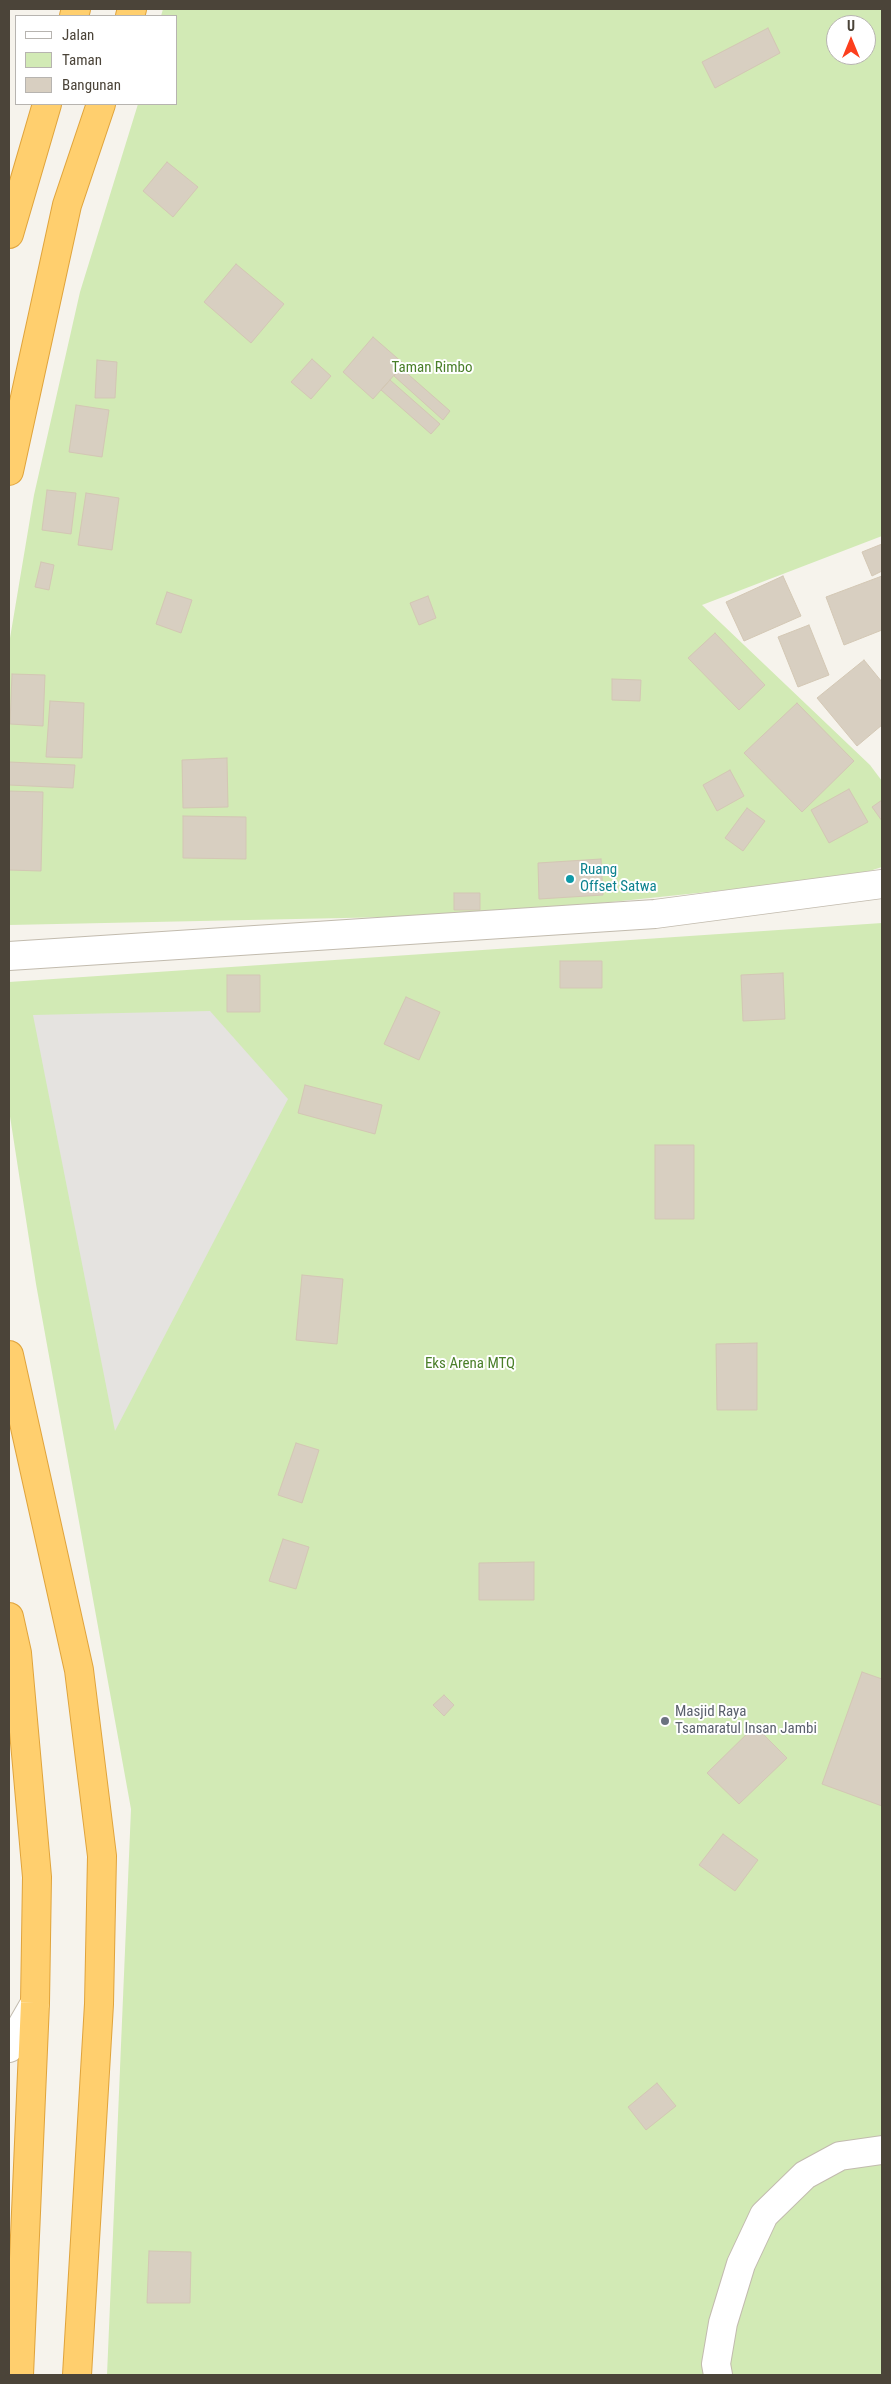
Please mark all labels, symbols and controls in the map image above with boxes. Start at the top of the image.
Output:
legend [15,15,178,105]
north arrow [826,15,876,65]
text: U [847,18,855,34]
text: Jalan [62,26,94,44]
text: Taman [62,51,102,69]
text: Bangunan [62,76,121,94]
park label: Taman Rimbo [392,359,472,377]
place label: Ruang Offset Satwa [580,861,657,896]
marker: Ruang Offset Satwa [564,873,576,885]
park label: Eks Arena MTQ [425,1355,515,1373]
place label: Masjid Raya Tsamaratul Insan Jambi [675,1703,817,1738]
marker: Masjid Raya Tsamaratul Insan Jambi [659,1715,671,1727]

